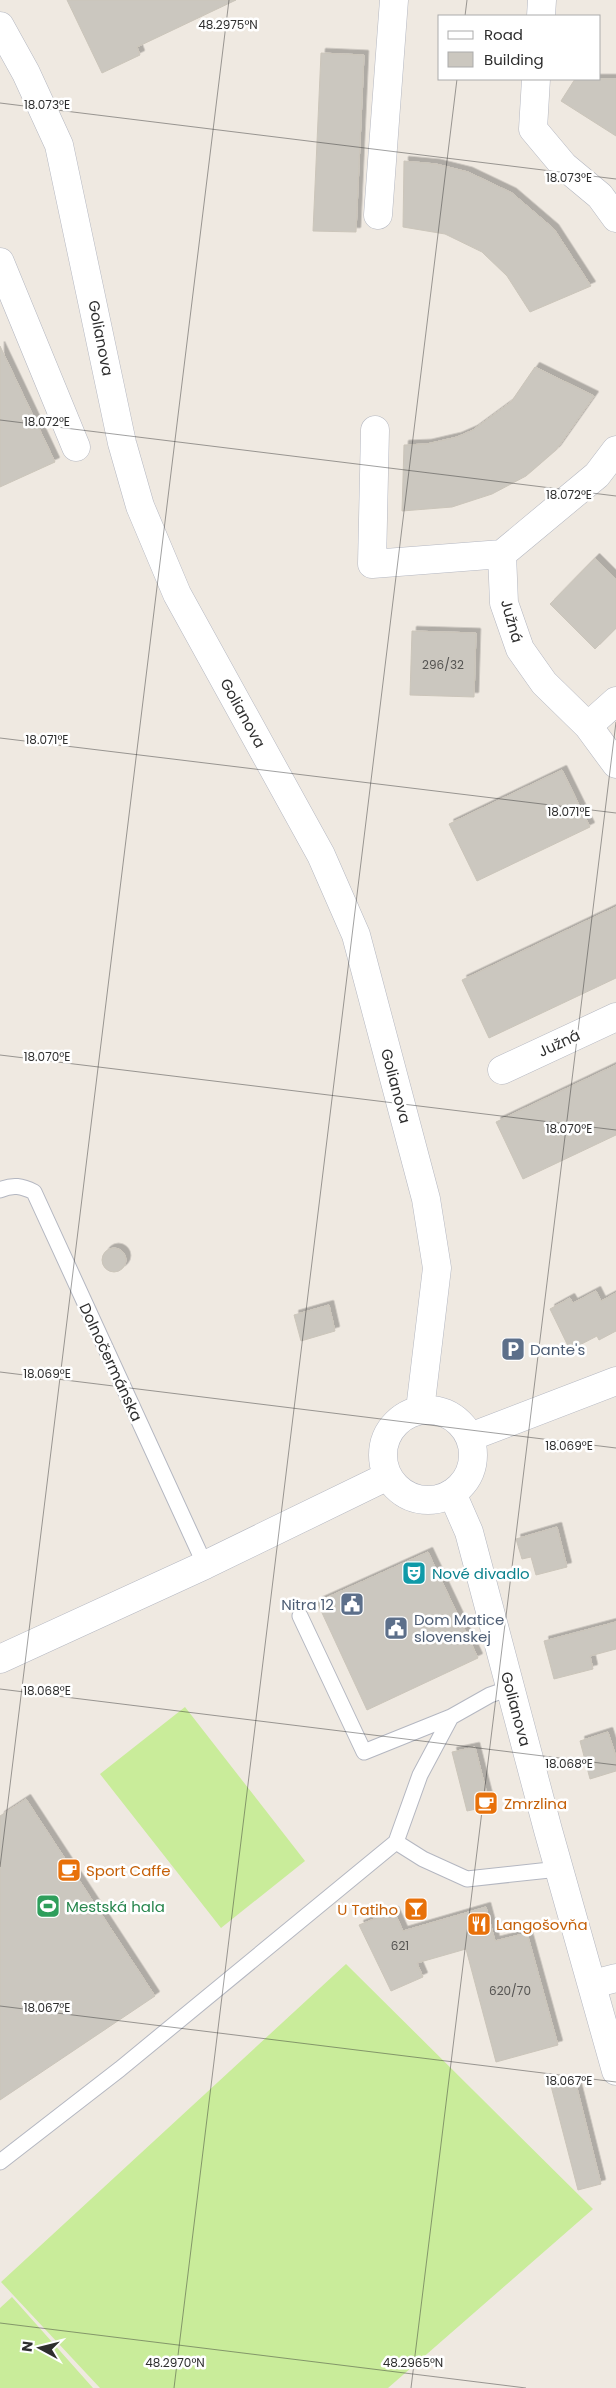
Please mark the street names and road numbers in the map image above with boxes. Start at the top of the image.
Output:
street label: Golianova [83,298,119,378]
street label: Južná [496,597,528,645]
street label: Golianova [215,674,271,752]
street label: Južná [535,1024,583,1062]
street label: Golianova [376,1046,416,1126]
street label: Dolnočermánska [74,1300,148,1424]
street label: Golianova [496,1669,536,1749]

